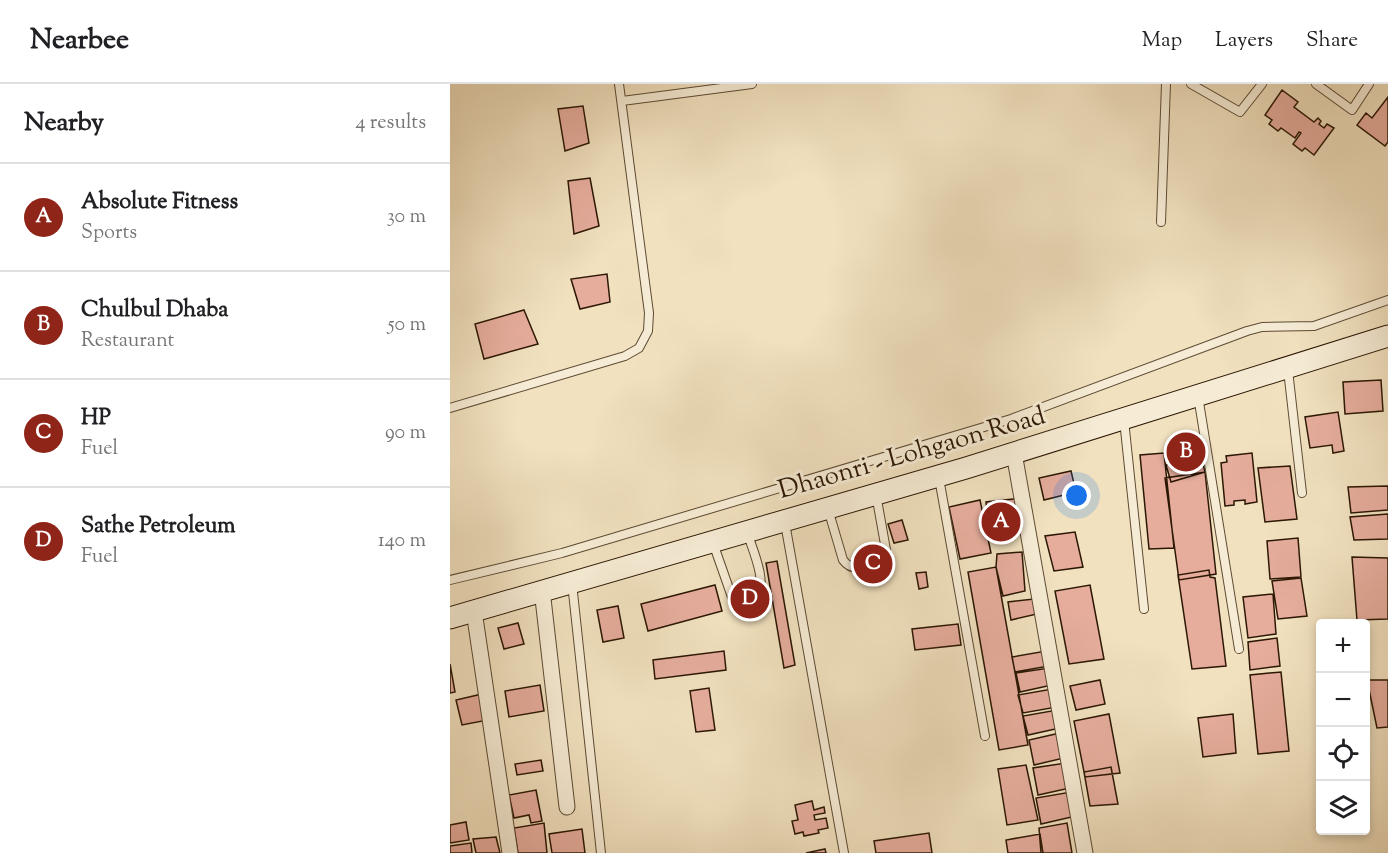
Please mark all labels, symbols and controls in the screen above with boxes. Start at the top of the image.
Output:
text: Nearbee [30,21,129,61]
text: Map [1142,26,1182,56]
text: Layers [1215,26,1273,56]
text: Share [1306,26,1358,56]
text: Nearby [24,105,104,142]
text: 4 results [355,109,426,138]
text: Absolute Fitness [81,187,238,219]
text: A [35,203,52,232]
text: 30 m [387,203,426,232]
text: Sports [81,219,137,248]
text: Chulbul Dhaba [81,295,228,327]
text: B [37,311,50,340]
text: 50 m [388,311,426,340]
text: Restaurant [81,327,174,356]
street label: Dhaonri - Lohgaon Road [774,398,1050,510]
text: HP [81,403,111,435]
text: C [35,419,52,448]
text: 90 m [385,419,426,448]
pin: B [1166,430,1206,475]
text: Fuel [81,435,118,464]
your location [1062,481,1091,510]
pin: A [982,500,1020,544]
text: Sathe Petroleum [81,511,236,543]
text: D [36,527,51,556]
text: 140 m [378,527,426,556]
pin: C [854,542,892,586]
text: Fuel [81,543,118,572]
pin: D [730,576,770,622]
map controls [1316,619,1370,835]
button: + [1316,619,1370,673]
button: − [1316,673,1370,727]
button: locate [1316,727,1370,781]
button: layers [1316,781,1370,835]

